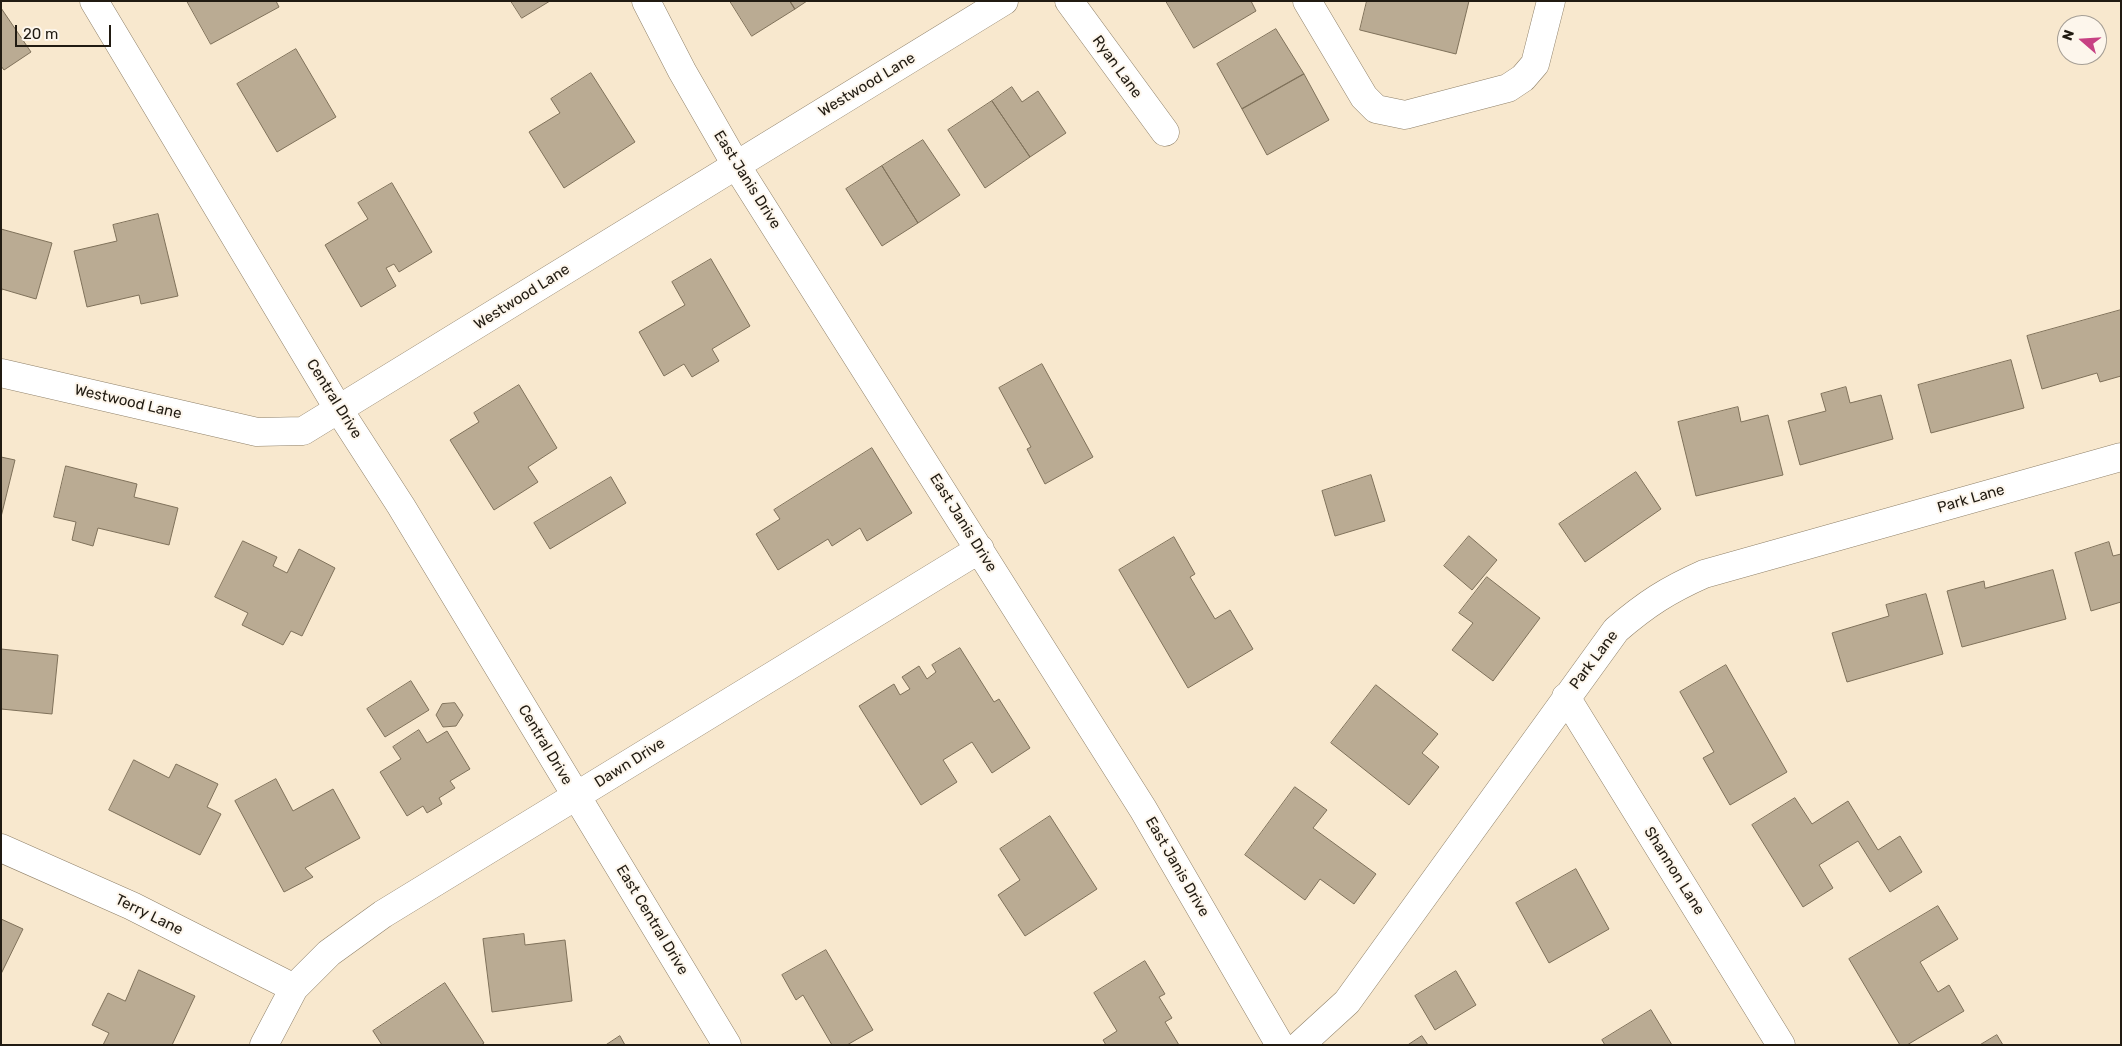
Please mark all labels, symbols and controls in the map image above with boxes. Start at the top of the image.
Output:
scale bar [18,15,114,47]
north arrow [2057,15,2107,65]
text: 20 m [23,25,58,43]
text: N [2059,28,2078,43]
street label: Ryan Lane [1088,32,1146,102]
street label: Westwood Lane [815,49,919,121]
street label: East Janis Drive [710,128,784,232]
street label: Westwood Lane [471,260,573,334]
street label: Central Drive [302,356,366,442]
street label: Westwood Lane [73,381,183,423]
street label: East Janis Drive [926,471,1000,575]
street label: Park Lane [1935,481,2007,517]
street label: Park Lane [1566,627,1622,693]
street label: Central Drive [514,702,576,788]
street label: Dawn Drive [592,734,668,792]
street label: East Janis Drive [1141,814,1213,920]
street label: Shannon Lane [1640,824,1708,918]
street label: East Central Drive [612,862,692,978]
street label: Terry Lane [112,891,186,939]

